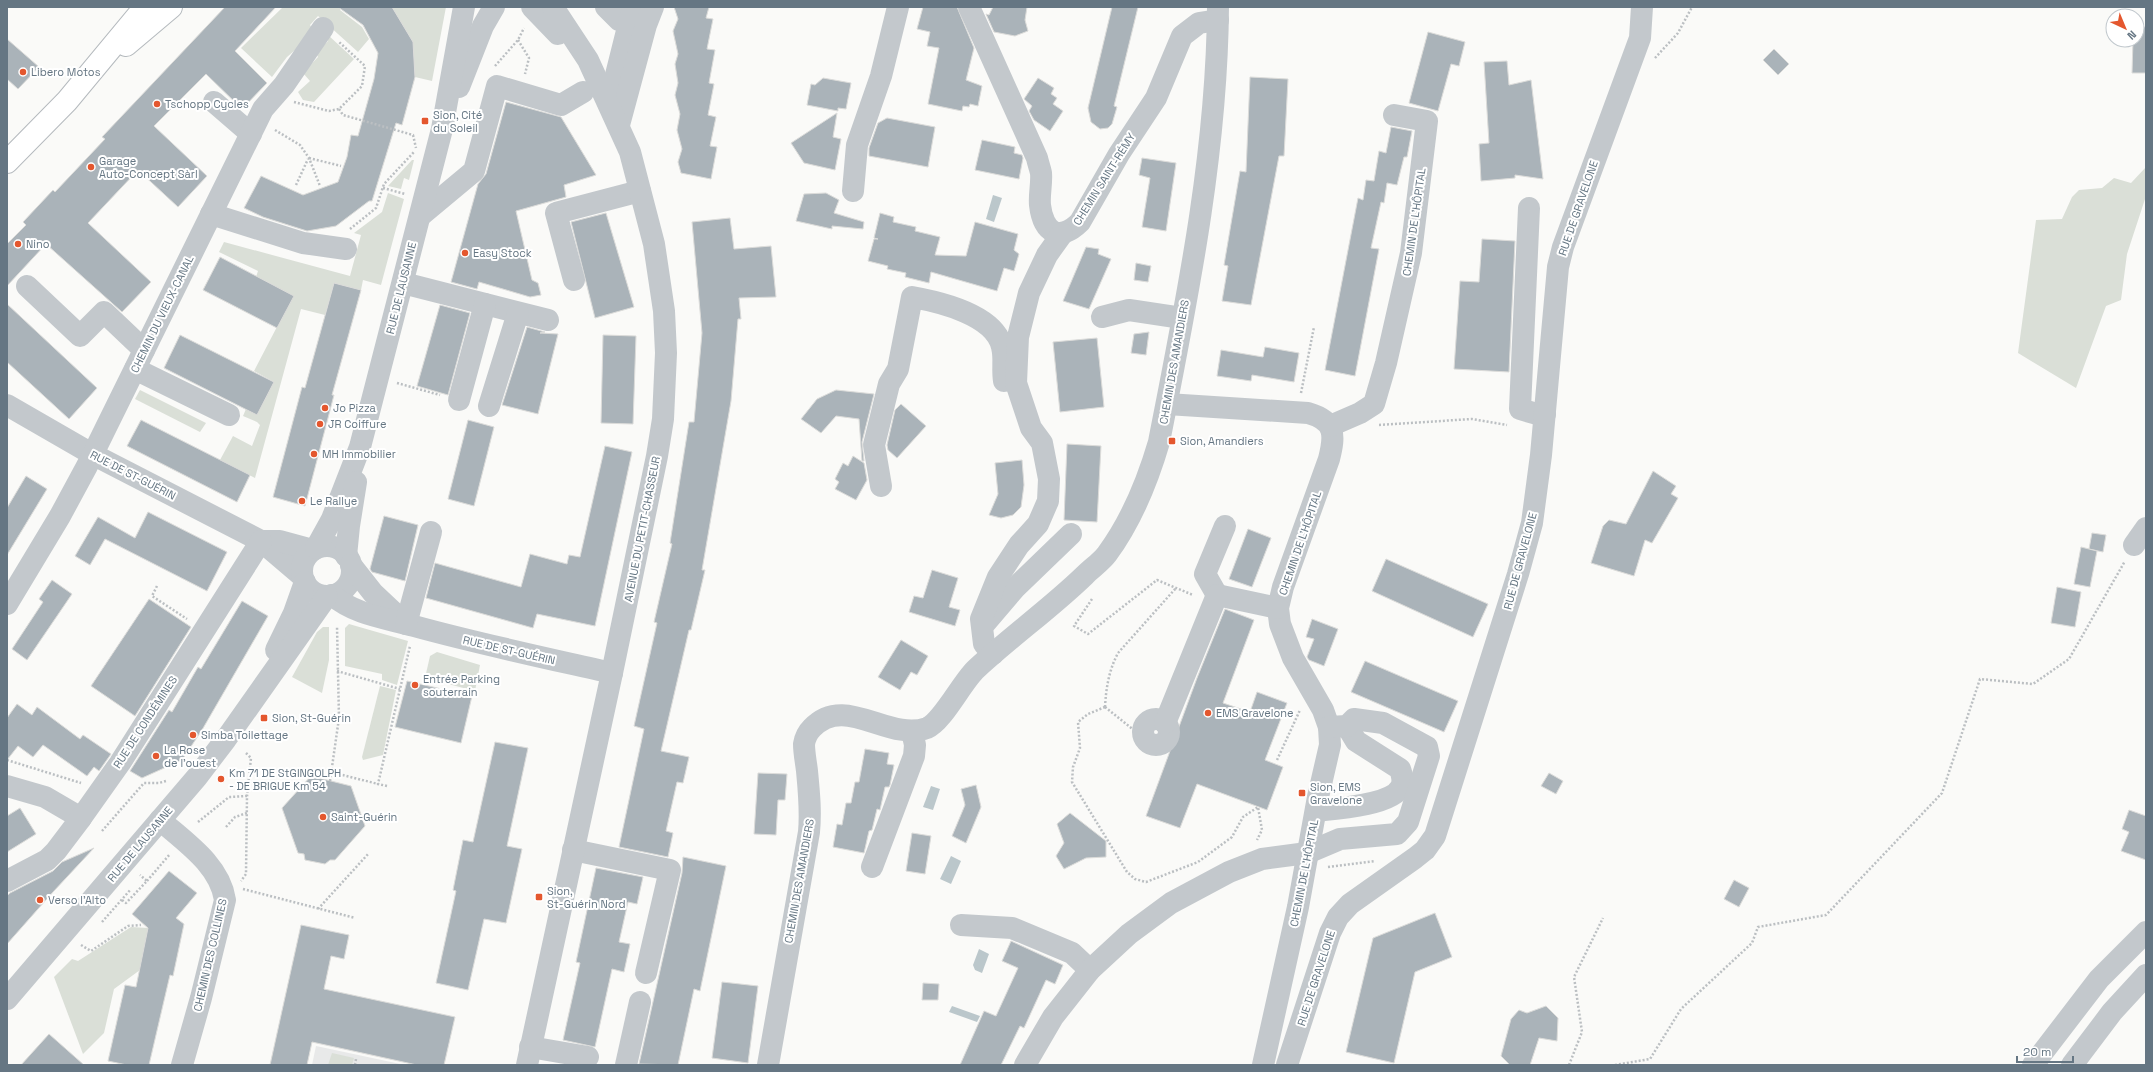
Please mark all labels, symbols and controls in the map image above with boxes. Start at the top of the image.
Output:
north arrow [2105,8,2145,48]
text: N [2124,28,2139,43]
place label: Libero Motos [31,65,101,79]
marker: Libero Motos [18,67,28,77]
place label: Tschopp Cycles [165,97,249,111]
marker: Tschopp Cycles [152,99,162,109]
place label: Sion, Cité du Soleil [433,108,482,135]
marker: Sion, Cité du Soleil [420,116,430,126]
street label: CHEMIN SAINT-RÉMY [1070,130,1138,228]
place label: Garage Auto-Concept Sàrl [99,154,198,181]
street label: RUE DE GRAVELONE [1555,159,1601,257]
marker: Garage Auto-Concept Sàrl [86,162,96,172]
street label: CHEMIN DE L'HÔPITAL [1399,167,1429,277]
place label: Nino [26,237,50,251]
marker: Nino [13,239,23,249]
street label: RUE DE LAUSANNE [383,241,419,335]
place label: Easy Stock [473,246,532,260]
marker: Easy Stock [460,248,470,258]
street label: CHEMIN DU VIEUX-CANAL [127,253,197,375]
street label: CHEMIN DES AMANDIERS [1156,298,1192,425]
place label: Jo Pizza [333,401,377,415]
marker: Jo Pizza [320,403,330,413]
place label: JR Coiffure [328,417,386,431]
marker: JR Coiffure [315,419,325,429]
place label: Sion, Amandiers [1180,434,1264,448]
marker: Sion, Amandiers [1167,436,1177,446]
street label: RUE DE ST-GUÉRIN [88,447,178,503]
place label: MH Immobilier [322,447,396,461]
marker: MH Immobilier [309,449,319,459]
street label: AVENUE DU PETIT-CHASSEUR [621,455,663,603]
street label: CHEMIN DE L'HÔPITAL [1276,489,1324,597]
place label: Le Rallye [310,494,357,508]
marker: Le Rallye [297,496,307,506]
street label: RUE DE GRAVELONE [1500,511,1540,611]
street label: RUE DE ST-GUÉRIN [462,633,556,667]
place label: Entrée Parking souterrain [423,672,500,699]
street label: RUE DE CONDÉMINES [110,673,180,771]
marker: Entrée Parking souterrain [410,680,420,690]
place label: EMS Gravelone [1216,706,1294,720]
marker: EMS Gravelone [1203,708,1213,718]
place label: Sion, St-Guérin [272,711,351,725]
marker: Sion, St-Guérin [259,713,269,723]
place label: Simba Toilettage [201,728,288,742]
marker: Simba Toilettage [188,730,198,740]
place label: La Rose de l'ouest [164,743,216,770]
marker: La Rose de l'ouest [151,751,161,761]
place label: Km 71 DE StGINGOLPH - DE BRIGUE Km 54 [229,766,341,793]
marker: Km 71 DE StGINGOLPH - DE BRIGUE Km 54 [216,774,226,784]
place label: Sion, EMS Gravelone [1310,780,1362,807]
marker: Sion, EMS Gravelone [1297,788,1307,798]
street label: RUE DE LAUSANNE [104,803,176,885]
place label: Saint-Guérin [331,810,397,824]
marker: Saint-Guérin [318,812,328,822]
street label: CHEMIN DES AMANDIERS [781,817,817,944]
street label: CHEMIN DE L'HÔPITAL [1287,818,1321,928]
place label: Sion, St-Guérin Nord [547,884,626,911]
marker: Sion, St-Guérin Nord [534,892,544,902]
place label: Verso l'Alto [48,893,106,907]
marker: Verso l'Alto [35,895,45,905]
street label: CHEMIN DES COLLINES [190,897,230,1013]
street label: RUE DE GRAVELONE [1294,928,1338,1028]
scale bar [2017,1038,2073,1064]
text: 20 m [2023,1044,2051,1060]

